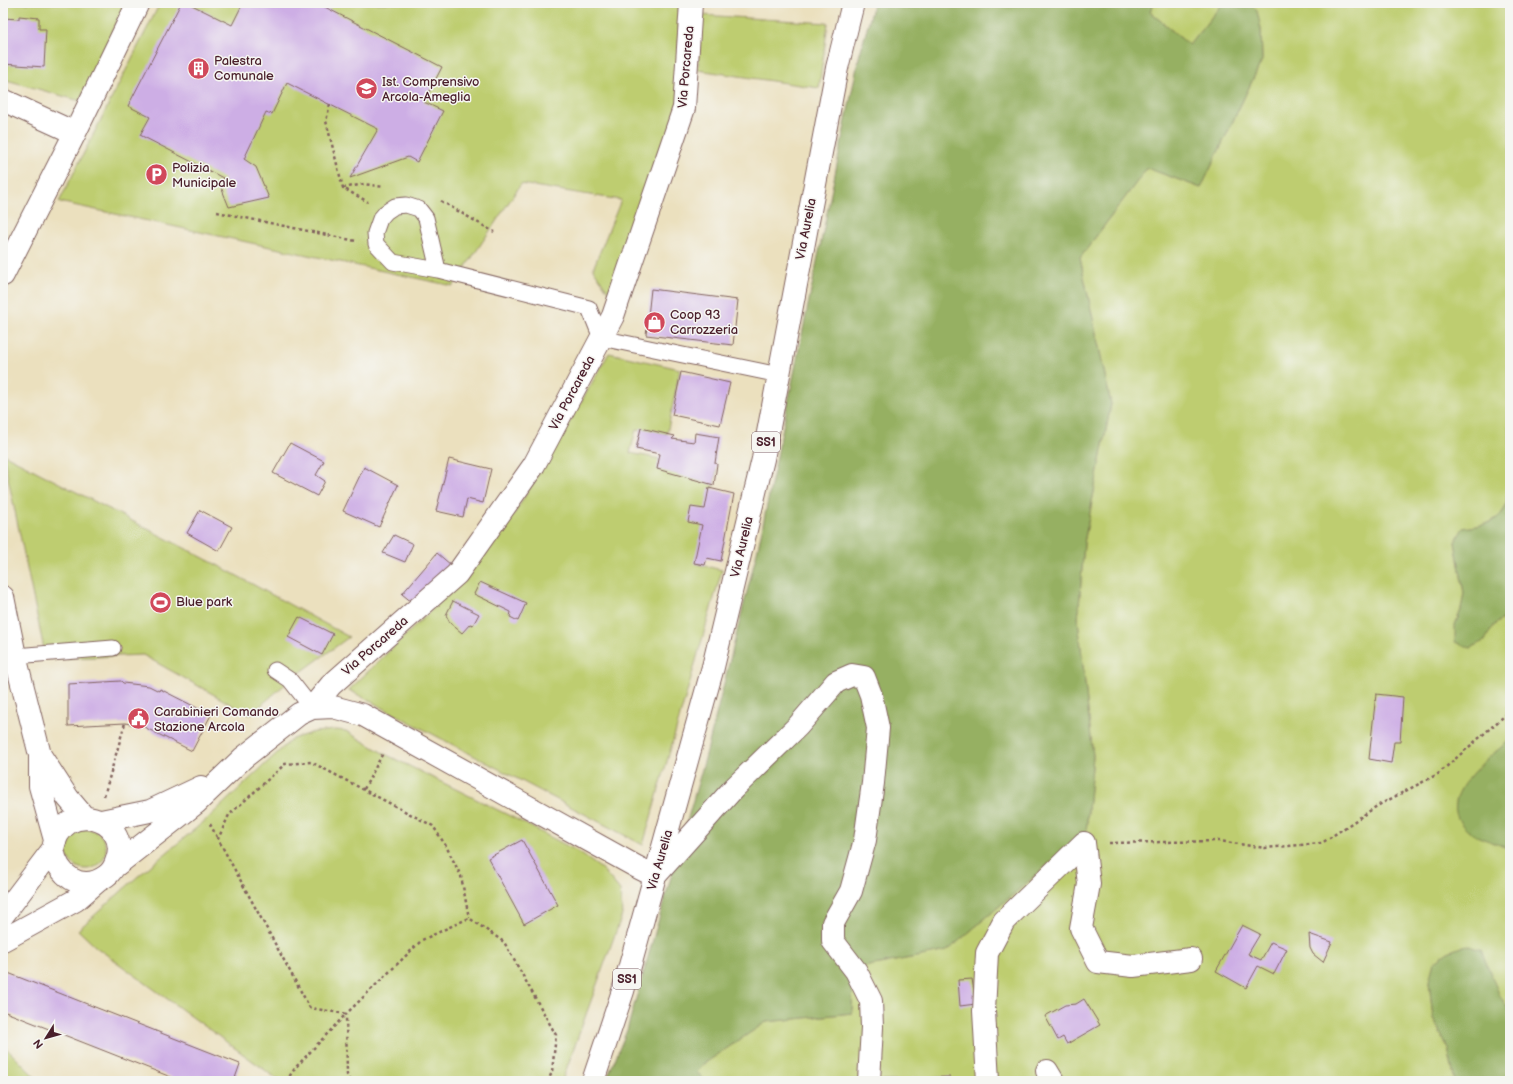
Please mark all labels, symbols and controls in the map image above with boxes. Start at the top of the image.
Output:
street label: Via Porcareda [674,25,698,109]
place label: Palestra Comunale [214,53,274,84]
building icon: Palestra Comunale [185,55,211,81]
place label: Ist. Comprensivo Arcola-Ameglia [382,74,479,105]
school or university icon: Ist. Comprensivo Arcola-Ameglia [353,76,379,102]
place label: Polizia Municipale [172,160,236,191]
parking icon: Polizia Municipale [144,162,170,188]
street label: Via Aurelia [792,197,820,261]
place label: Coop 93 Carrozzeria [670,307,738,338]
shop icon: Coop 93 Carrozzeria [641,309,667,335]
street label: Via Porcareda [546,353,598,433]
road number: SS1 [752,432,780,452]
street label: Via Aurelia [727,515,757,579]
sports icon: Blue park [147,589,173,615]
place label: Blue park [176,594,233,610]
street label: Via Porcareda [339,613,411,679]
place label: Carabinieri Comando Stazione Arcola [154,704,279,735]
public building icon: Carabinieri Comando Stazione Arcola [125,706,151,732]
street label: Via Aurelia [644,828,676,892]
road number: SS1 [613,969,641,989]
north arrow [26,1018,66,1058]
text: N [31,1037,46,1051]

